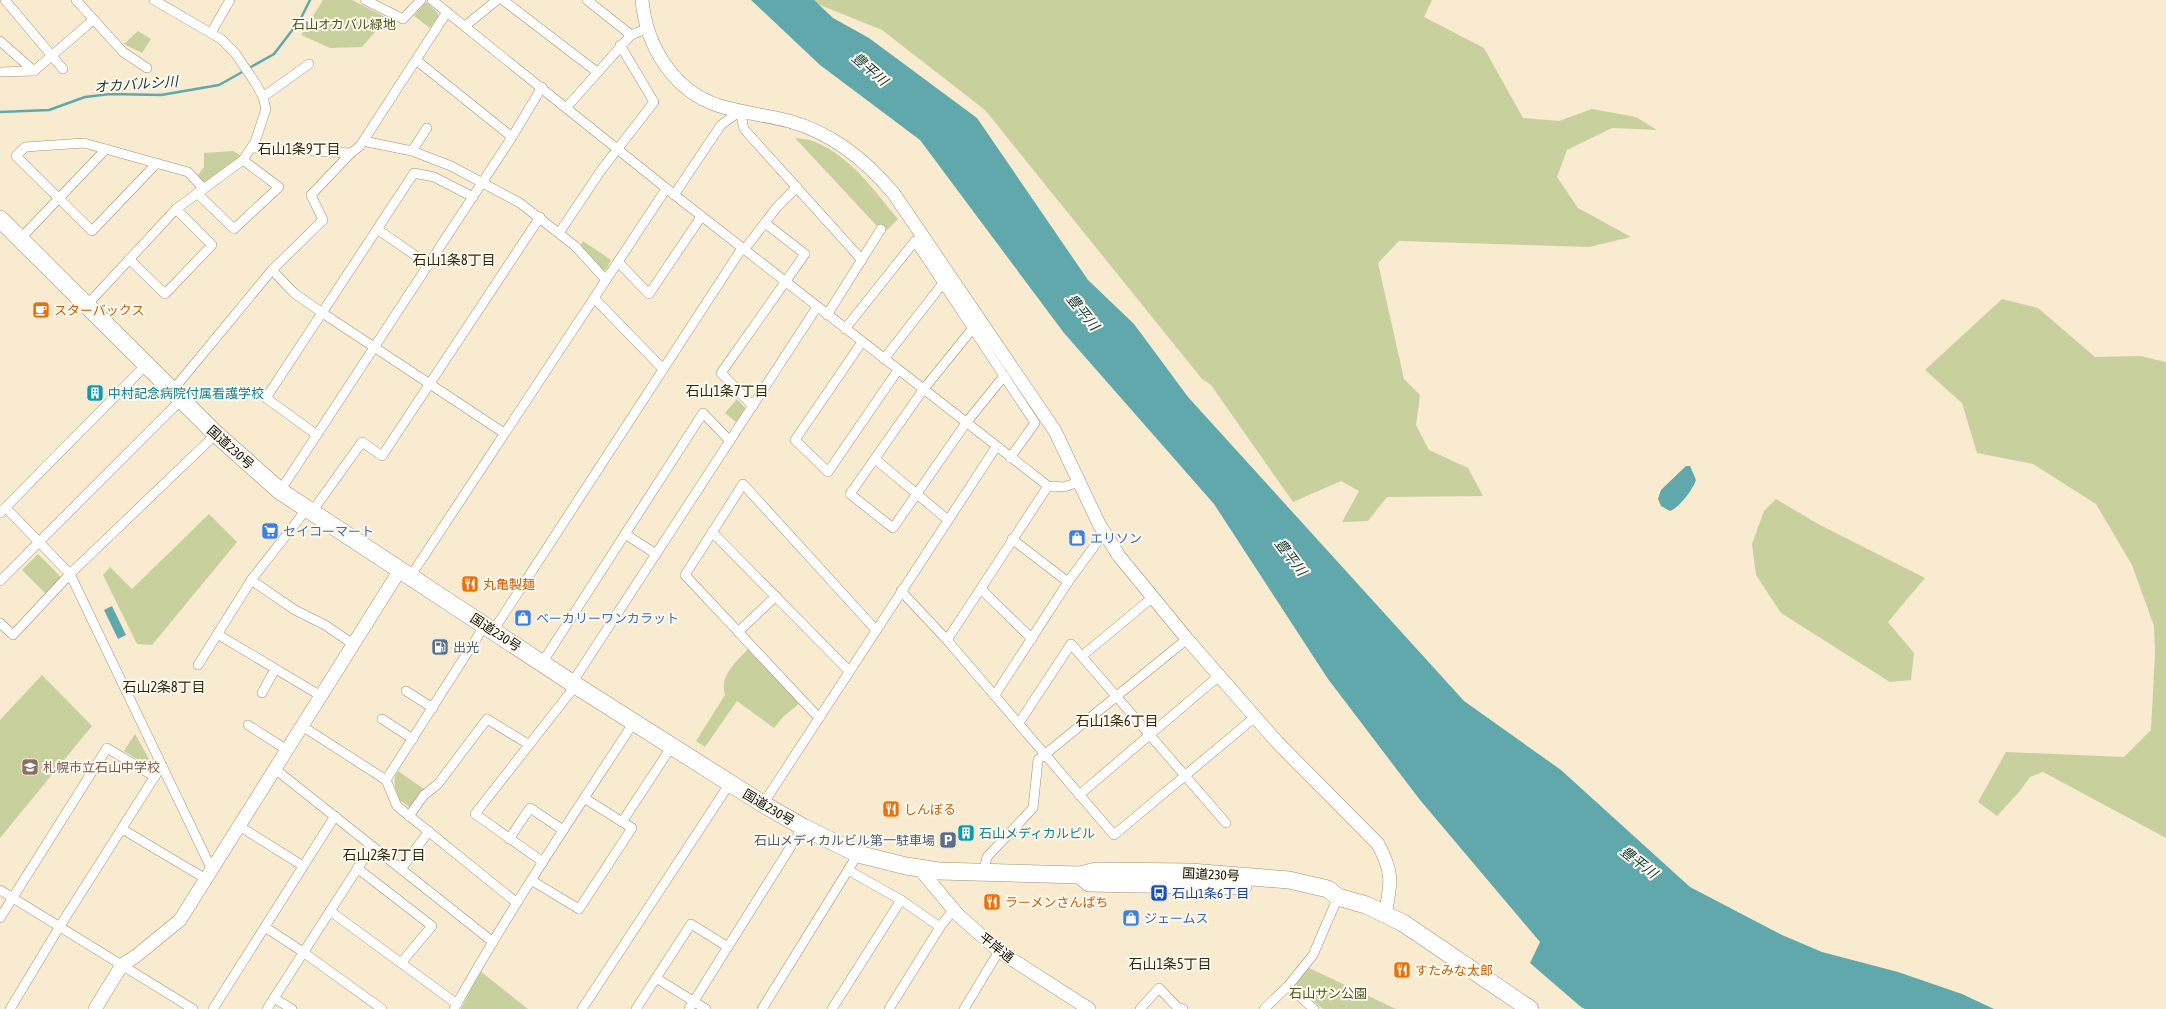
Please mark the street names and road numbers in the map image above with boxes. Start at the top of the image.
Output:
street label: 国道230号 [204,423,257,472]
street label: 国道230号 [468,611,524,654]
street label: 国道230号 [740,786,797,829]
street label: 国道230号 [1182,866,1240,883]
street label: 平岸通 [977,929,1017,965]

